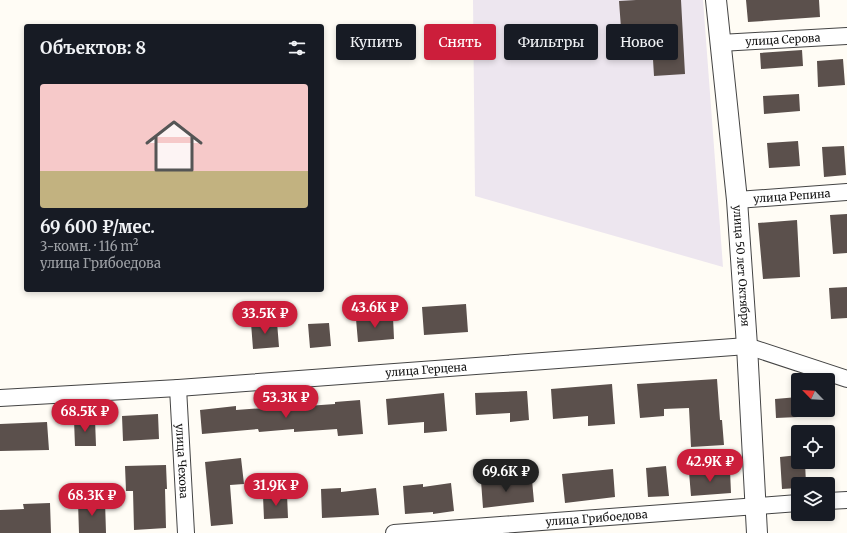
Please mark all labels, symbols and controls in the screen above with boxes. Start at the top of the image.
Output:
chip: Купить [336,24,416,60]
chip: Снять [424,24,496,60]
chip: Фильтры [504,24,598,60]
chip: Новое [606,24,678,60]
street label: улица Серова [745,30,821,49]
text: Объектов: 8 [40,37,146,59]
icon: filters [286,37,308,59]
icon: home [138,110,210,182]
street label: улица Репина [753,186,831,206]
street label: улица 50 лет Октября [730,204,753,328]
text: 69 600 ₽/мес. [40,216,155,238]
text: 3-комн. · 116 m² [40,238,138,255]
text: улица Грибоедова [40,255,161,272]
pin: 43.6K ₽ [338,295,412,329]
text: 43.6K ₽ [351,299,399,316]
pin: 33.5K ₽ [228,301,302,335]
text: 33.5K ₽ [241,305,289,322]
street label: улица Герцена [385,360,467,380]
north arrow [791,373,835,417]
map controls [791,373,835,521]
pin: 53.3K ₽ [249,385,323,419]
text: 53.3K ₽ [262,389,310,406]
pin: 68.5K ₽ [48,399,122,433]
text: 68.5K ₽ [61,403,109,420]
street label: улица Чехова [173,423,191,499]
button: locate [791,425,835,469]
pin: 42.9K ₽ [673,449,747,483]
text: 42.9K ₽ [686,453,734,470]
pin: 69.6K ₽ [469,459,543,493]
text: 69.6K ₽ [482,463,530,480]
pin: 31.9K ₽ [239,473,313,507]
text: 31.9K ₽ [253,477,299,494]
button: layers [791,477,835,521]
pin: 68.3K ₽ [55,483,129,517]
text: 68.3K ₽ [68,487,116,504]
street label: улица Грибоедова [545,507,648,529]

